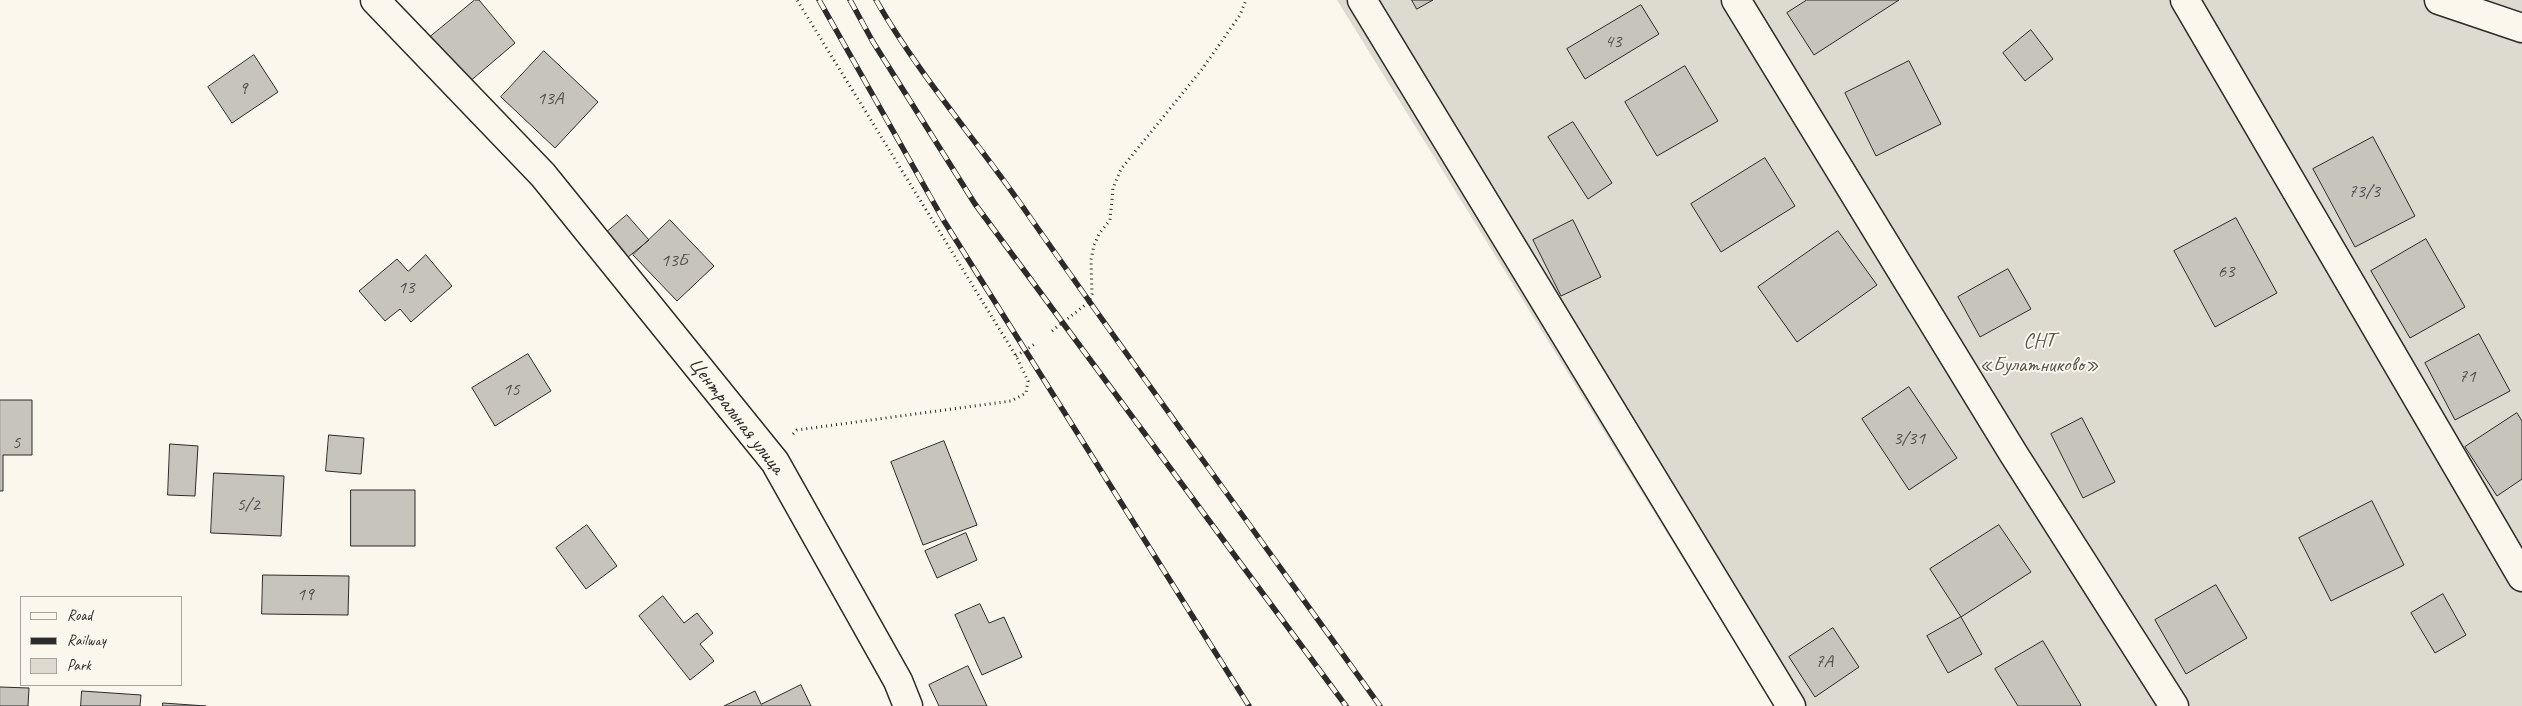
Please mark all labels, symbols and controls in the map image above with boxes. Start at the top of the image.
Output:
house number: 43 [1604,31,1622,53]
house number: 9 [239,78,247,100]
house number: 13А [537,88,563,110]
house number: 73/3 [2348,181,2380,203]
house number: 13Б [661,250,687,272]
house number: 63 [2217,261,2235,283]
house number: 13 [397,277,415,299]
park label: СНТ «Булатниково» [1979,328,2099,378]
street label: Центральная улица [682,352,790,480]
house number: 71 [2458,366,2476,388]
house number: 15 [502,379,520,401]
house number: 3/31 [1893,428,1925,450]
house number: 5 [12,432,20,454]
house number: 5/2 [236,494,260,516]
house number: 19 [296,584,314,606]
legend [20,596,182,686]
text: Road [67,606,92,625]
text: Railway [67,631,106,650]
house number: 7А [1815,651,1833,673]
text: Park [67,656,91,675]

